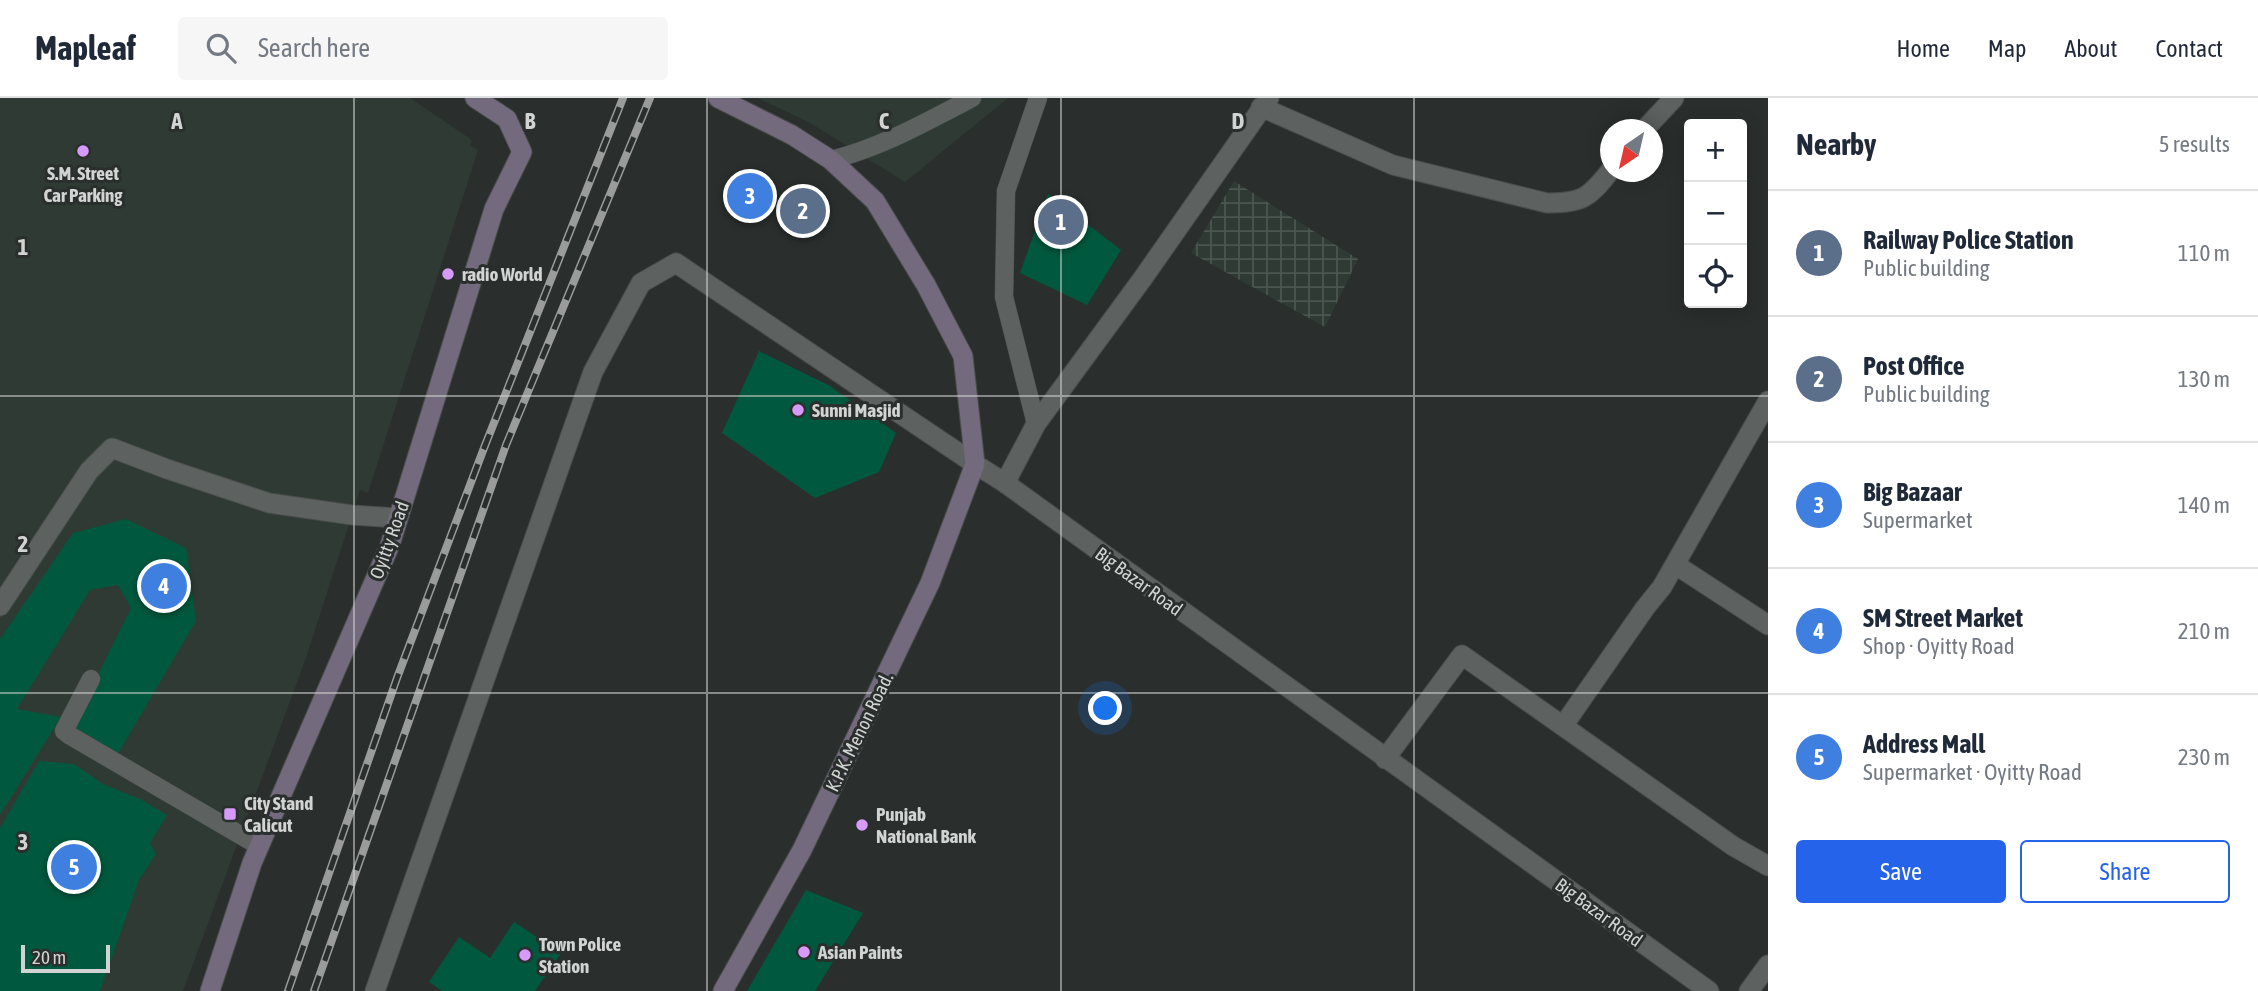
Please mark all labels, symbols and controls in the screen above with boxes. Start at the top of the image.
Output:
search box [178,17,668,80]
text: Mapleaf [35,29,136,67]
icon: search [202,29,240,67]
text: Search here [258,33,370,63]
text: Home [1896,35,1950,62]
text: Map [1988,35,2026,62]
text: About [2064,35,2117,62]
text: Contact [2155,35,2223,62]
text: A [170,108,183,134]
text: B [525,108,536,134]
text: C [879,108,890,134]
text: D [1232,108,1245,134]
north arrow [1600,119,1663,182]
map controls [1684,119,1747,308]
button: + [1684,119,1747,182]
text: Nearby [1796,127,1876,161]
text: 5 results [2159,131,2230,157]
marker: S.M. Street Car Parking [75,143,91,159]
place label: S.M. Street Car Parking [44,162,123,206]
pin: 3 [727,170,773,222]
button: − [1684,182,1747,245]
pin: 2 [780,185,826,237]
pin: 1 [1038,196,1084,248]
text: Railway Police Station [1863,225,2074,255]
text: 1 [18,234,29,260]
text: 1 [1814,240,1824,266]
text: 110 m [2178,240,2230,266]
button: locate [1684,245,1747,308]
text: Public building [1863,255,1990,281]
place label: radio World [462,263,543,285]
marker: radio World [440,266,456,282]
text: Post Office [1863,351,1965,381]
text: 2 [1814,366,1824,392]
text: 130 m [2178,366,2230,392]
text: Public building [1863,381,1990,407]
place label: Sunni Masjid [812,399,901,421]
marker: Sunni Masjid [790,402,806,418]
text: Big Bazaar [1863,477,1962,507]
text: 3 [1814,492,1824,518]
text: 140 m [2178,492,2230,518]
street label: Oyitty Road [365,498,413,582]
text: Supermarket [1863,507,1973,533]
text: 2 [18,531,28,557]
street label: Big Bazar Road [1091,542,1187,620]
pin: 4 [141,560,187,612]
text: SM Street Market [1863,603,2023,633]
text: 4 [1814,618,1824,644]
text: 210 m [2178,618,2230,644]
text: Shop · Oyitty Road [1863,633,2015,659]
street label: K.P.K. Menon Road. [821,669,897,795]
your location [1088,691,1122,725]
text: Address Mall [1863,729,1985,759]
text: 5 [1814,744,1824,770]
text: 230 m [2178,744,2230,770]
text: Supermarket · Oyitty Road [1863,759,2082,785]
place label: City Stand Calicut [244,792,313,836]
place label: Punjab National Bank [876,803,977,847]
marker: City Stand Calicut [222,806,238,822]
marker: Punjab National Bank [854,817,870,833]
text: 3 [18,829,28,855]
button: Save [1796,840,2006,903]
button: Share [2020,840,2230,903]
pin: 5 [51,841,97,893]
street label: Big Bazar Road [1551,873,1647,951]
place label: Town Police Station [539,933,622,977]
place label: Asian Paints [817,941,903,963]
scale bar [21,942,110,974]
marker: Asian Paints [796,944,812,960]
text: 20 m [32,946,66,968]
marker: Town Police Station [517,947,533,963]

